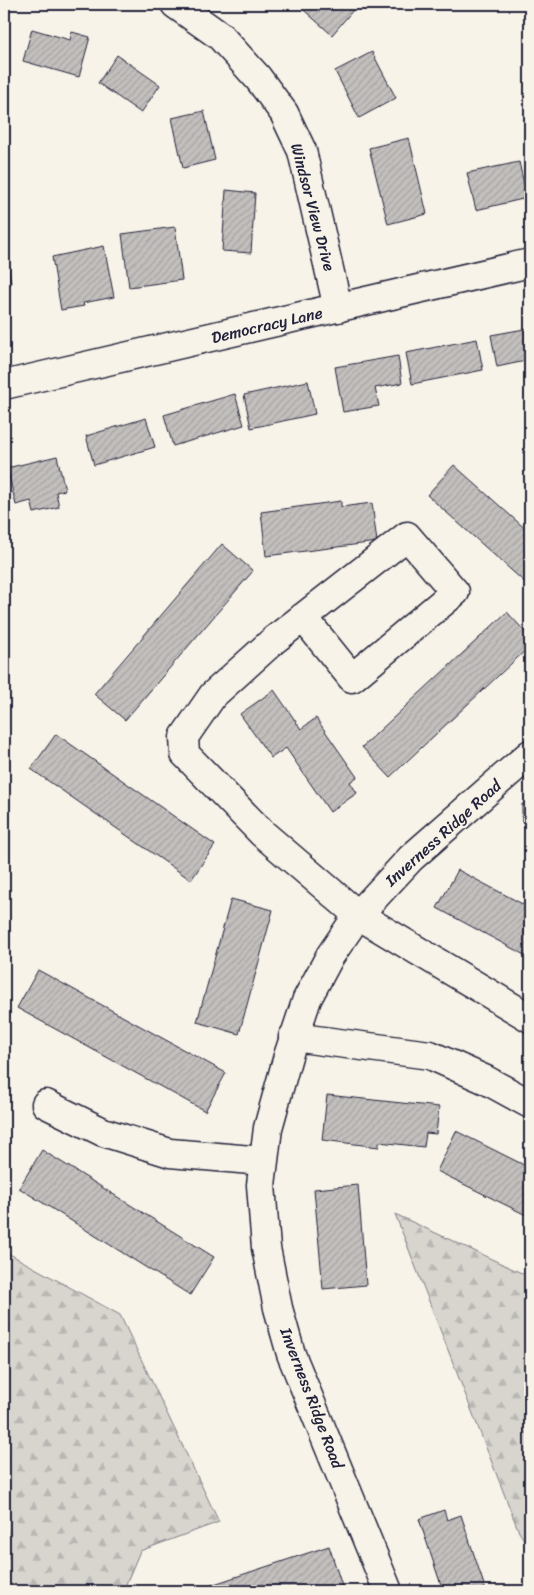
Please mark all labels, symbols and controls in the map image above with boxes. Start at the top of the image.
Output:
street label: Windsor View Drive [282,140,344,274]
street label: Democracy Lane [208,298,326,352]
street label: Inverness Ridge Road [377,771,509,894]
street label: Inverness Ridge Road [271,1322,353,1474]

